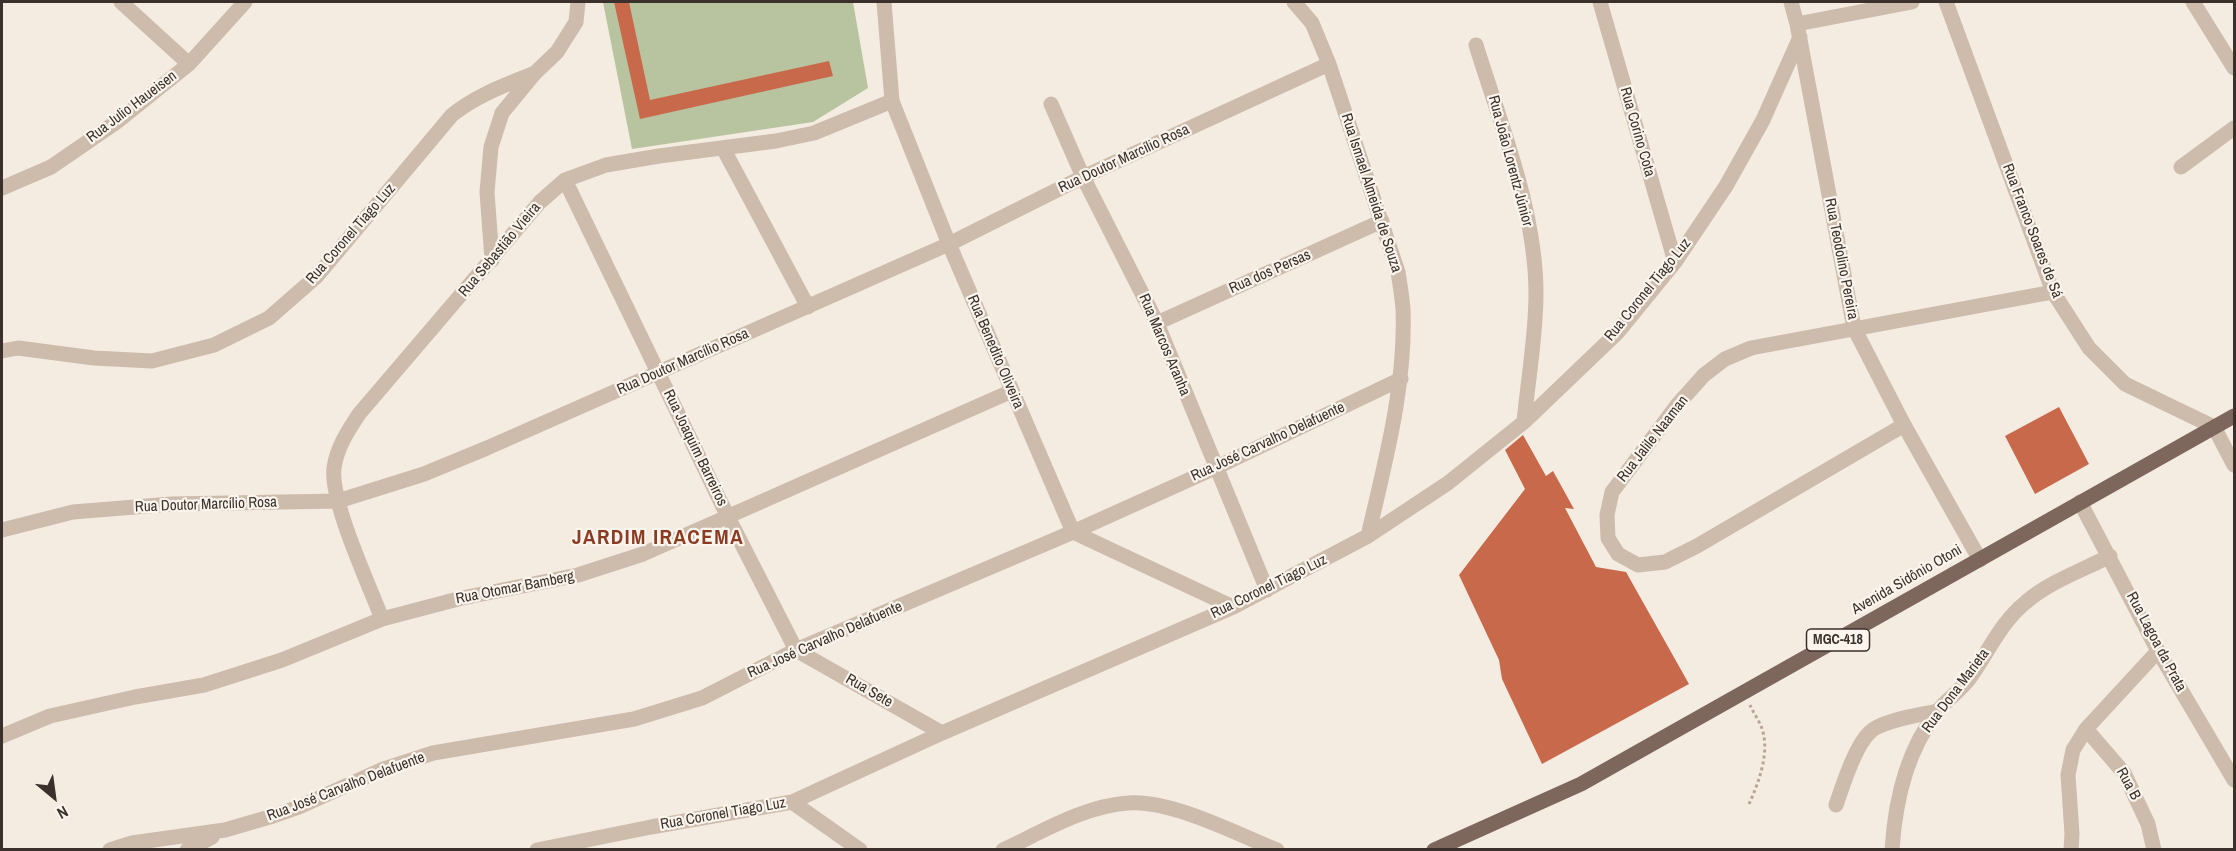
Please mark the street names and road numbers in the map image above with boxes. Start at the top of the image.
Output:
street label: Rua Julio Haueisen [83,67,181,147]
street label: Rua Corino Cota [1616,85,1658,179]
street label: Rua João Lorentz Júnior [1484,94,1536,228]
street label: Rua Ismael Almeida de Souza [1337,111,1405,275]
street label: Rua Doutor Marcílio Rosa [1056,121,1192,197]
street label: Rua Franco Soares de Sá [1998,161,2066,301]
street label: Rua Coronel Tiago Luz [303,180,399,288]
street label: Rua Teodolino Pereira [1820,197,1862,321]
street label: Rua Sebastião Vieira [455,199,545,301]
street label: Rua Coronel Tiago Luz [1601,235,1695,345]
street label: Rua dos Persas [1226,246,1314,298]
street label: Rua Marcos Aranha [1134,291,1194,399]
street label: Rua Benedito Oliveira [963,292,1027,412]
street label: Rua Doutor Marcílio Rosa [614,325,752,399]
street label: Rua Joaquim Barreiros [659,387,731,509]
street label: Rua Jalile Naaman [1614,392,1692,486]
street label: Rua José Carvalho Delafuente [1188,398,1348,486]
street label: Rua Doutor Marcílio Rosa [135,494,277,516]
street label: Avenida Sidônio Otoni [1849,541,1965,619]
street label: Rua Coronel Tiago Luz [1208,551,1330,623]
street label: Rua Otomar Bamberg [454,568,576,608]
street label: Rua Lagoa da Prata [2122,589,2190,695]
street label: Rua José Carvalho Delafuente [745,598,905,682]
road number: MGC-418 [1806,629,1870,651]
street label: Rua Dona Marieta [1919,645,1993,737]
street label: Rua Sete [842,670,896,712]
street label: Rua José Carvalho Delafuente [265,749,427,825]
street label: Rua B [2112,765,2144,803]
street label: Rua Coronel Tiago Luz [659,794,787,834]

